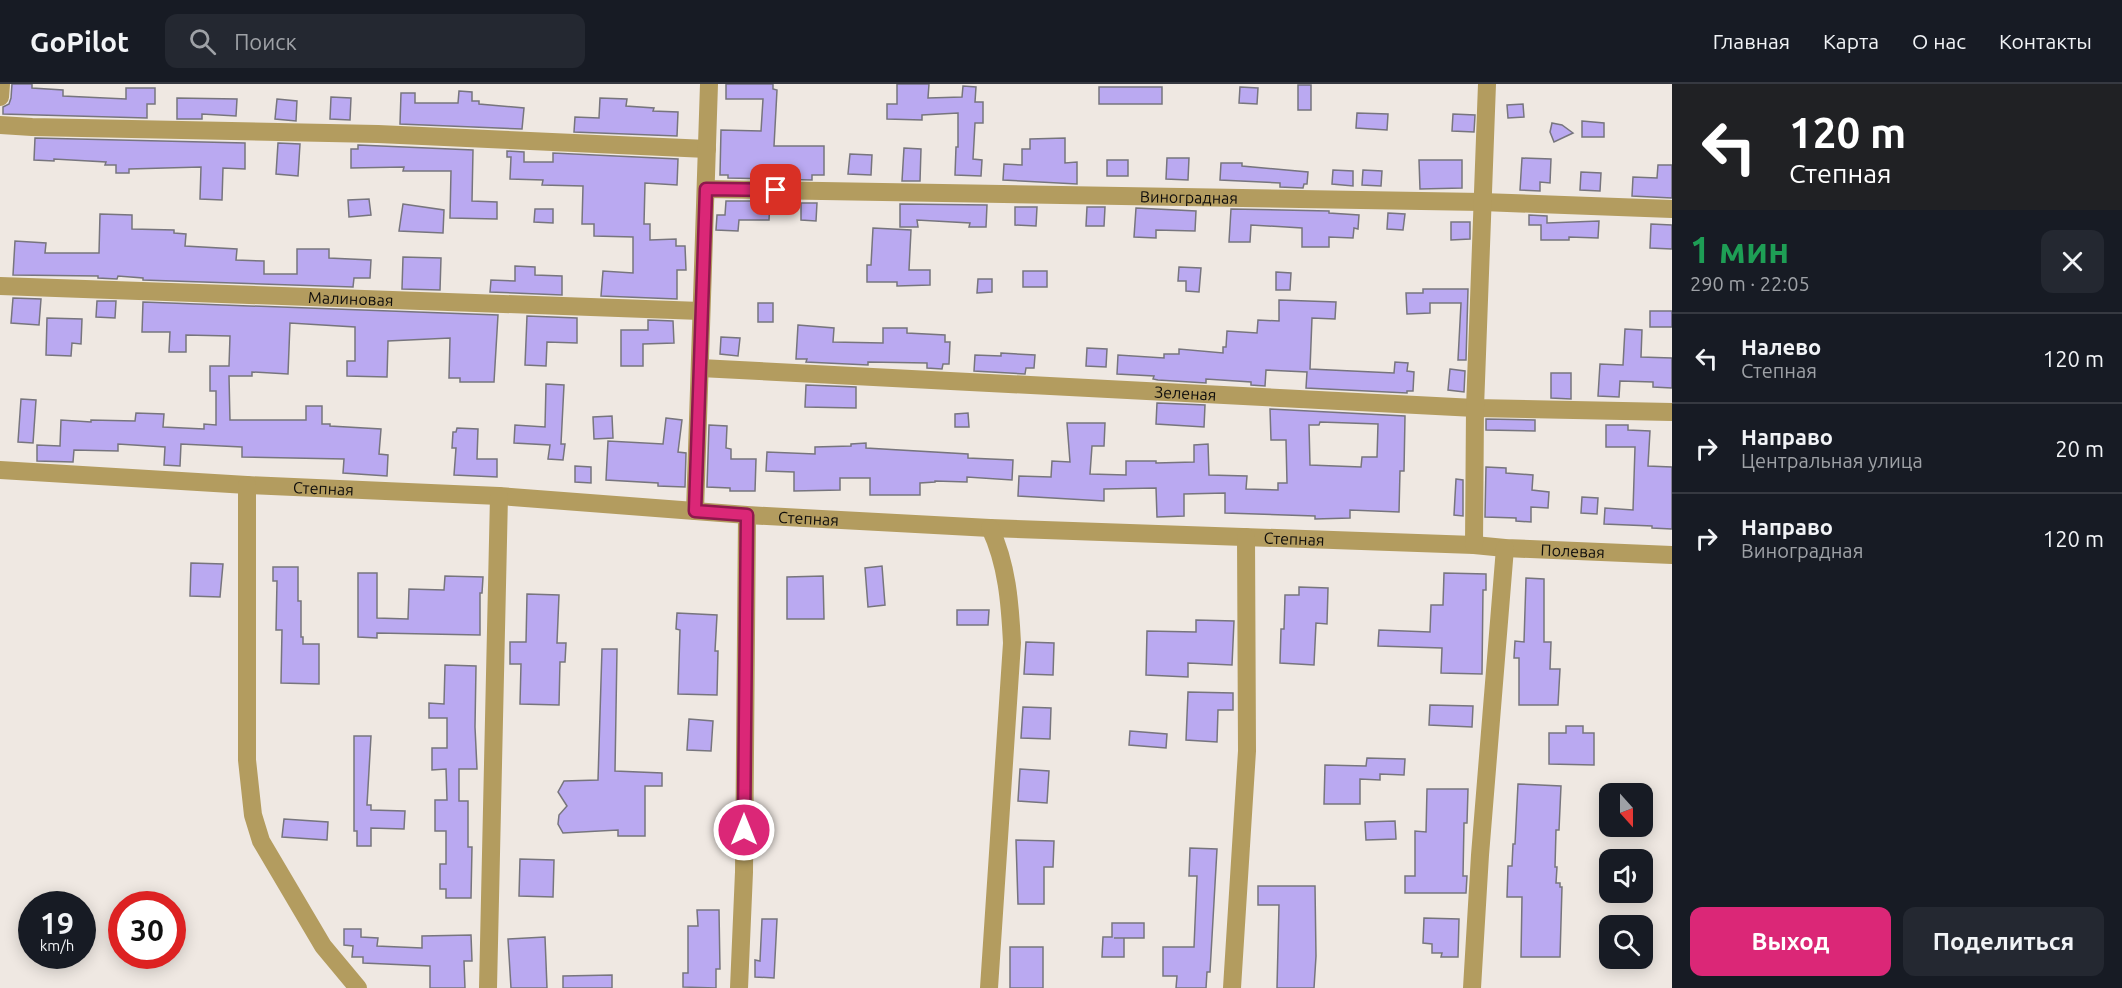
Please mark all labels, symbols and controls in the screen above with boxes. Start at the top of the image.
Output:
search box [165,14,585,68]
icon: search [186,25,219,58]
text: GoPilot [30,26,129,57]
text: Поиск [234,29,297,54]
text: Главная [1713,29,1790,53]
text: Карта [1823,29,1879,53]
text: О нас [1912,29,1966,53]
text: Контакты [1999,29,2092,53]
icon: left [1690,108,1768,186]
text: 120 m [1789,109,1906,156]
text: Степная [1789,158,1892,188]
pin [750,164,801,215]
icon: arrive [759,173,792,206]
street label: Виноградная [1140,187,1238,207]
text: 1 мин [1690,229,1789,270]
button: close [2041,230,2104,293]
text: 290 m · 22:05 [1690,272,1810,295]
street label: Малиновая [308,288,394,309]
text: Налево [1741,334,1821,359]
icon: left [1690,342,1723,375]
text: 120 m [2043,346,2104,371]
text: Степная [1741,359,1817,382]
street label: Зеленая [1154,382,1217,404]
text: Направо [1741,424,1833,449]
icon: right [1690,432,1723,465]
text: 20 m [2055,436,2104,461]
text: Центральная улица [1741,449,1923,472]
street label: Степная [293,478,354,499]
street label: Степная [778,508,839,529]
text: Направо [1741,514,1833,539]
icon: right [1690,522,1723,555]
text: 120 m [2043,526,2104,551]
street label: Степная [1263,529,1325,549]
text: Виноградная [1741,539,1863,562]
street label: Полевая [1540,540,1605,561]
north arrow [1599,783,1653,837]
map controls [1599,783,1653,969]
position arrow [712,798,776,862]
button: sound [1599,849,1653,903]
speed limit sign: 30 [108,891,186,969]
text: 19 [40,906,74,940]
button: Выход [1690,907,1891,976]
button: Поделиться [1903,907,2104,976]
button: search [1599,915,1653,969]
text: km/h [40,937,74,954]

